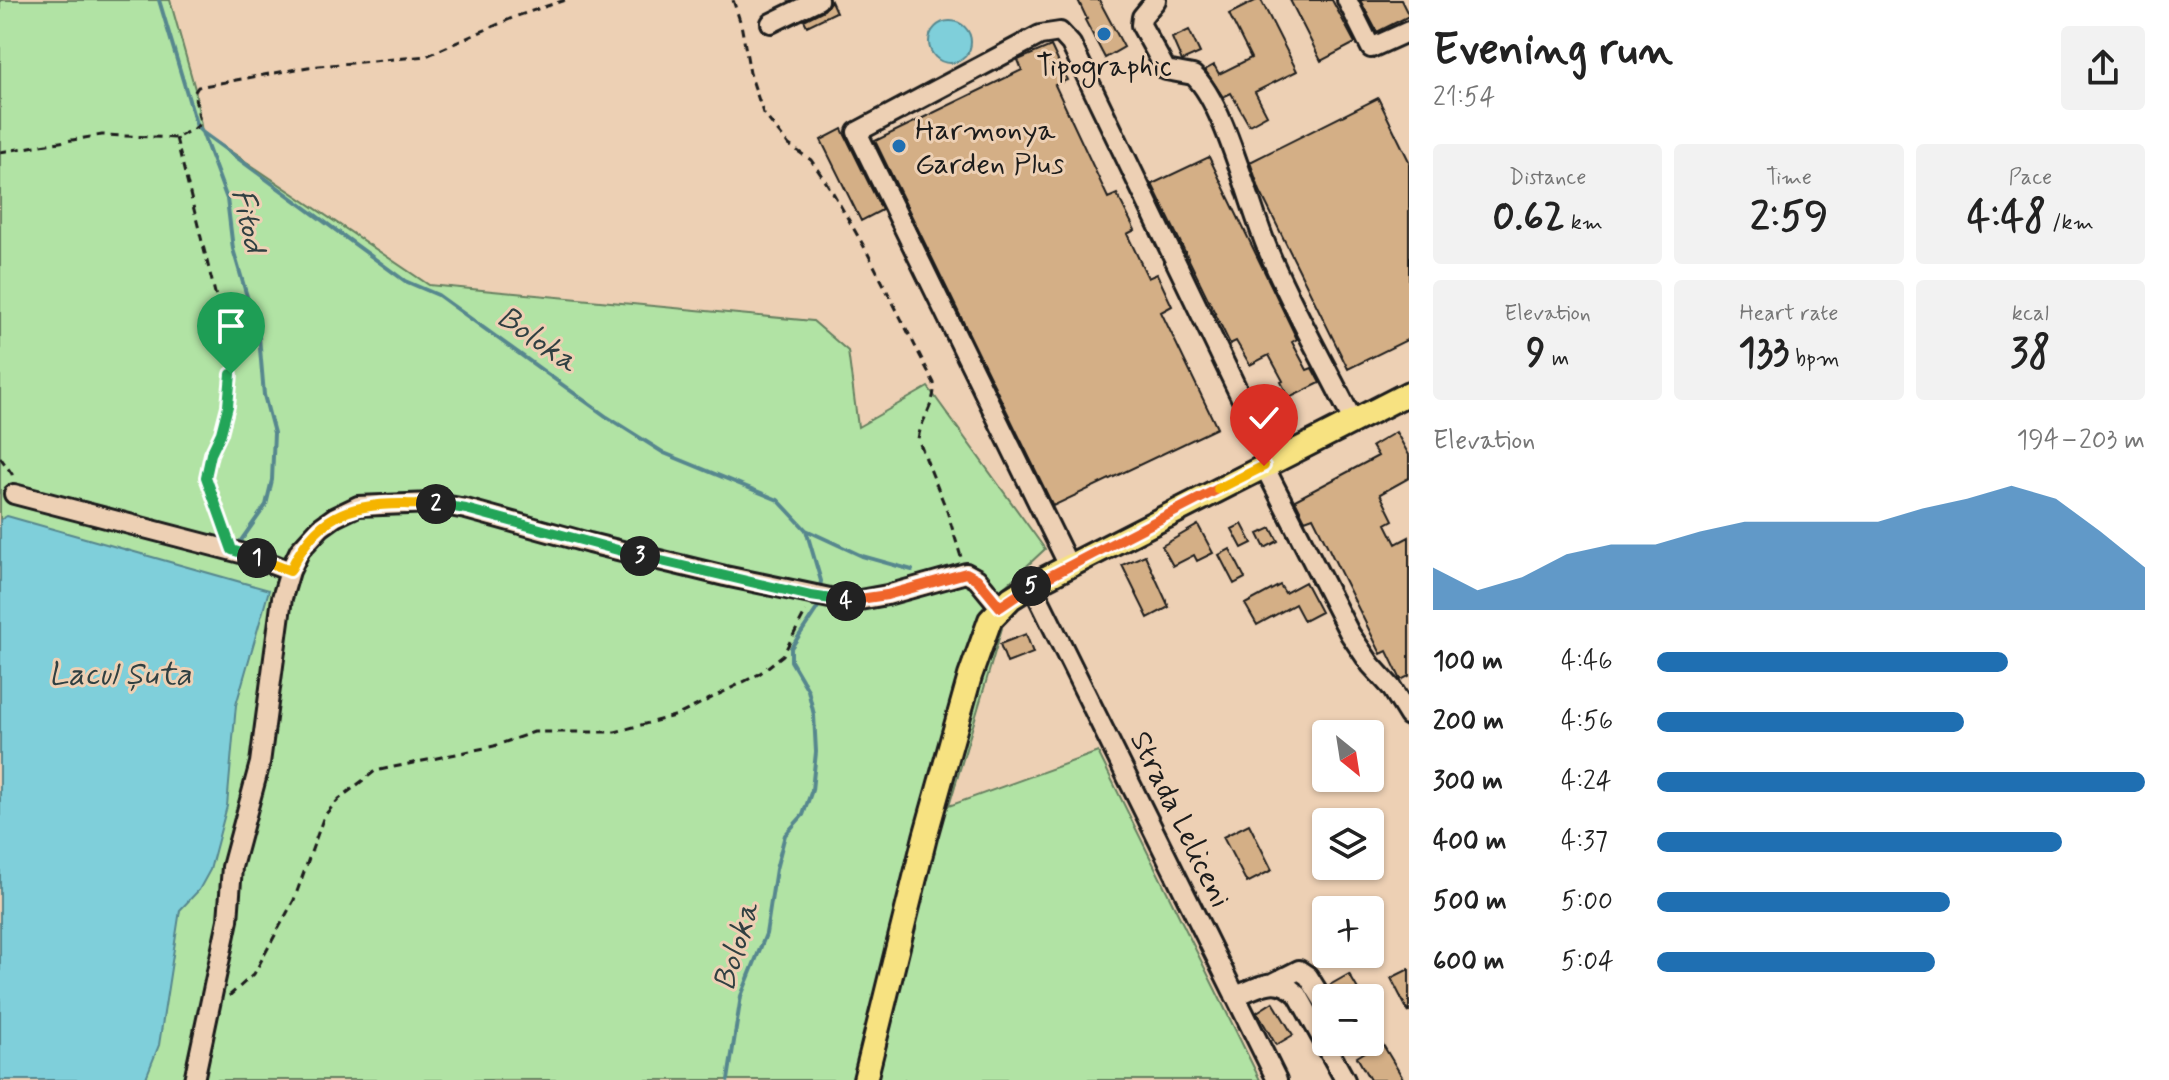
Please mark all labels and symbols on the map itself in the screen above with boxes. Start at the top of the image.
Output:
marker: Tipographic [1095,25,1113,43]
place label: Tipographic [1036,47,1172,88]
place label: Harmonya Garden Plus [915,111,1064,184]
marker: Harmonya Garden Plus [890,137,908,155]
water label: Fitod [220,185,276,260]
pin [197,292,265,374]
water label: Boloka [488,297,587,384]
pin [1230,384,1298,466]
pin: 2 [416,484,456,524]
pin: 3 [620,536,660,576]
pin: 1 [237,538,277,578]
pin: 5 [1011,566,1051,606]
pin: 4 [826,581,866,621]
water label: Lacul Șuta [49,654,192,696]
north arrow [1312,720,1384,792]
street label: Strada Leliceni [1120,725,1239,914]
water label: Boloka [704,896,771,996]

